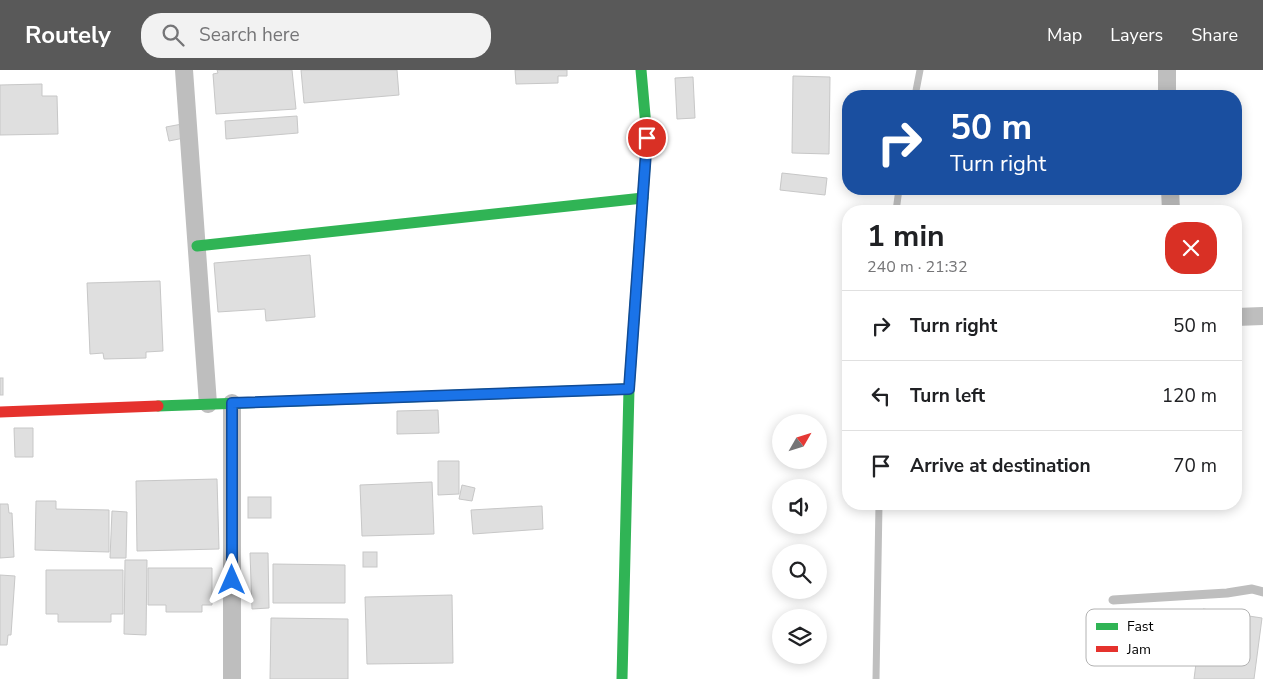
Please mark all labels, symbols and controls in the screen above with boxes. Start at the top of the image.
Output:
search box [141,13,491,58]
text: Routely [25,19,111,51]
icon: search [159,21,187,49]
text: Search here [199,22,300,48]
text: Map [1047,23,1082,47]
text: Layers [1110,23,1163,47]
text: Share [1191,23,1238,47]
text: 50 m [950,104,1032,151]
icon: right [867,110,932,175]
pin [626,117,668,159]
icon: arrive [633,124,661,152]
text: Turn right [950,149,1046,179]
text: 1 min [867,216,945,257]
button: close [1165,222,1217,274]
text: 240 m · 21:32 [867,256,968,278]
icon: right [867,312,895,340]
text: Turn right [910,313,997,339]
text: 50 m [1173,313,1217,339]
icon: left [867,382,895,410]
text: Turn left [910,383,985,409]
text: 120 m [1162,383,1217,409]
north arrow [772,414,828,469]
map controls [772,414,827,664]
icon: arrive [867,452,895,480]
text: Arrive at destination [910,453,1091,479]
text: 70 m [1173,453,1217,479]
button: sound [772,479,827,534]
button: search [772,544,827,599]
position arrow [205,553,257,605]
button: layers [772,609,827,664]
legend [1086,609,1250,666]
text: Fast [1127,617,1153,636]
text: Jam [1126,640,1151,659]

